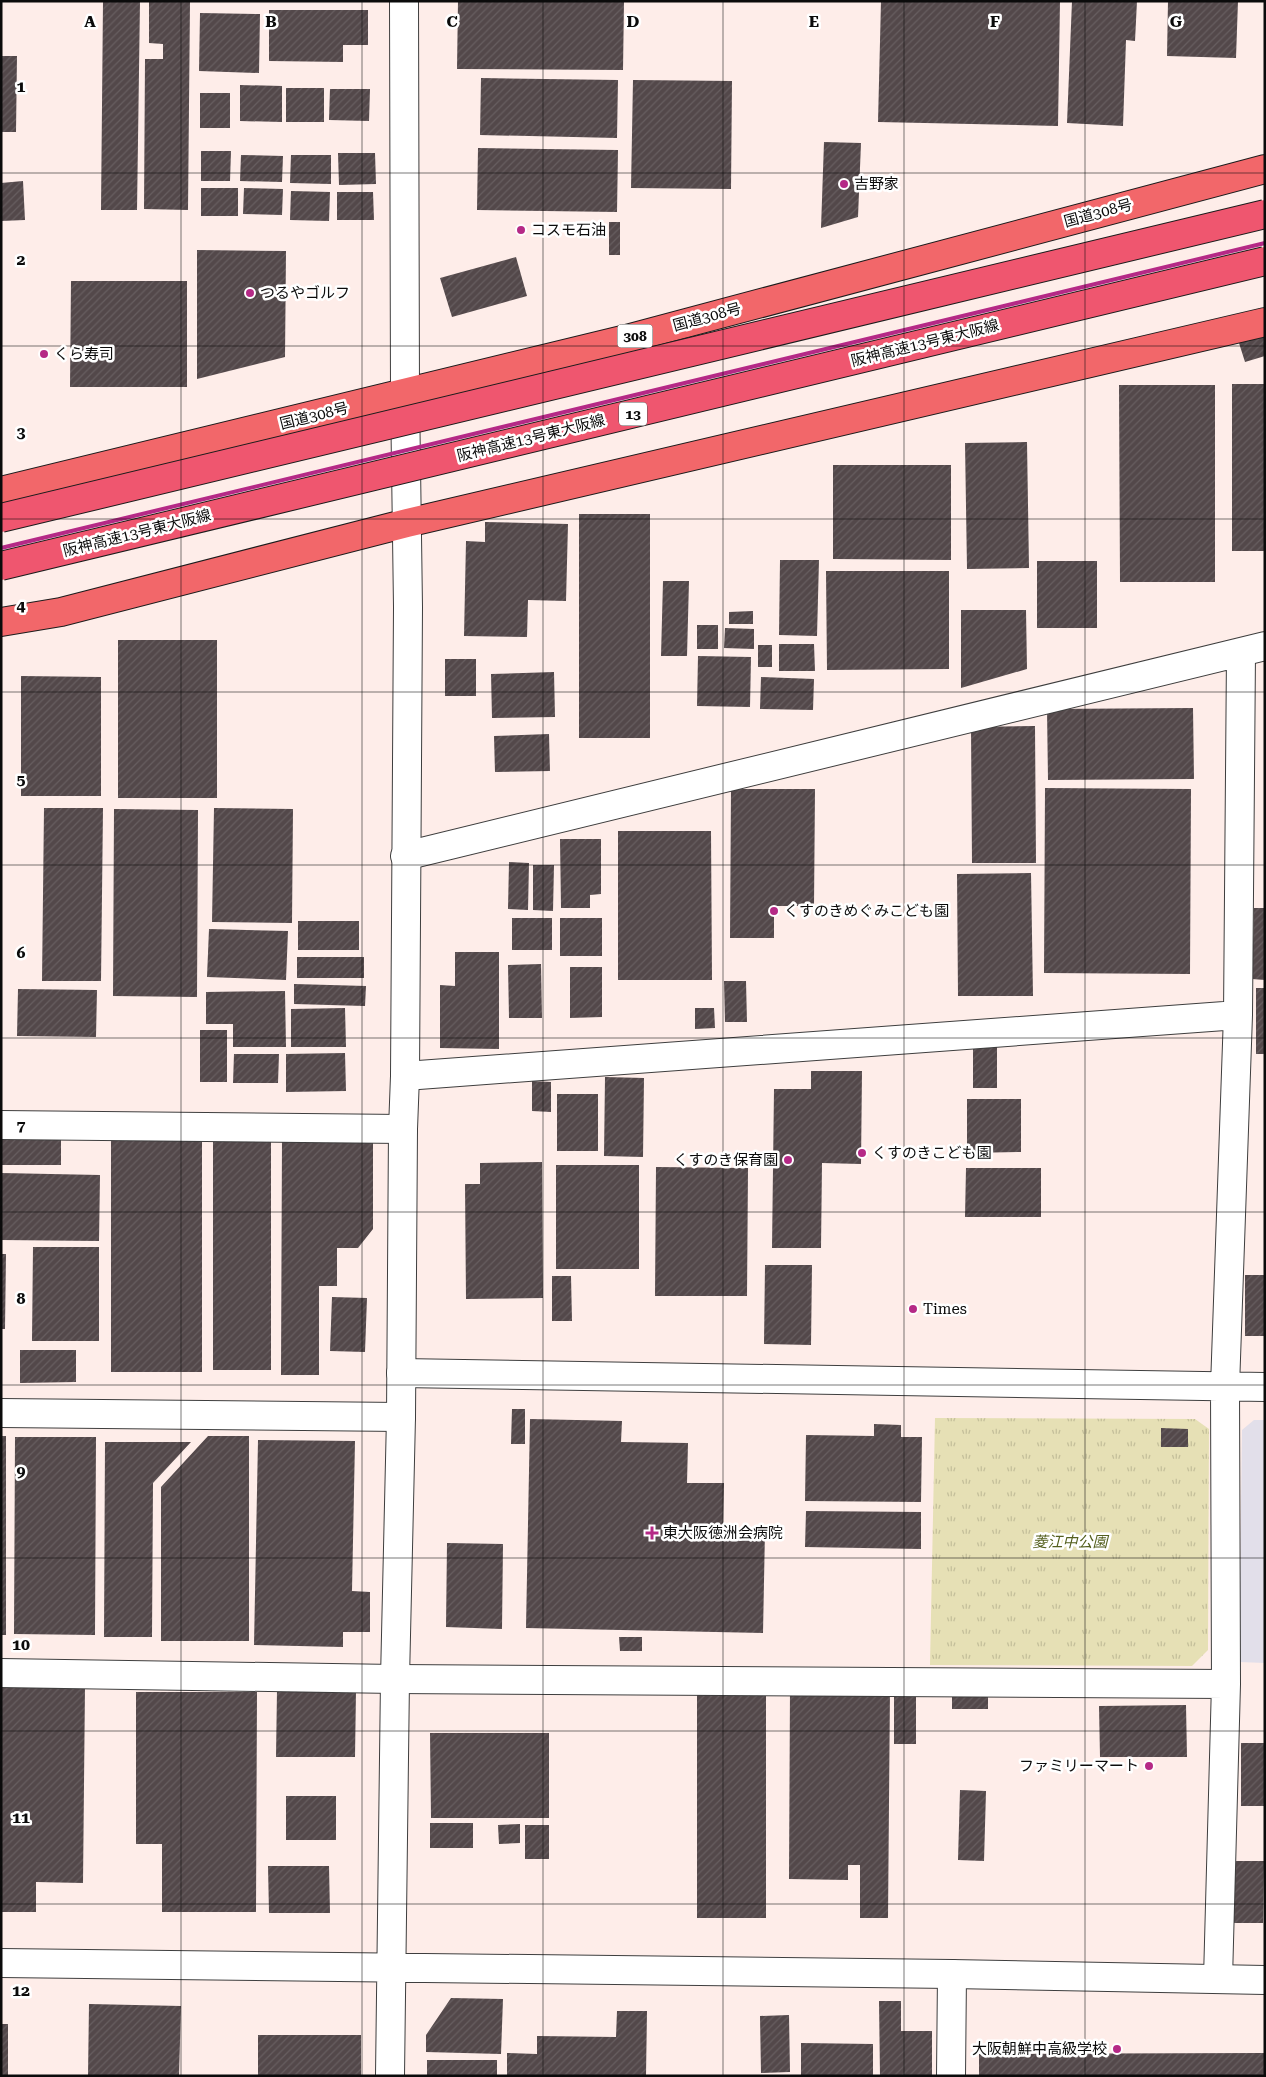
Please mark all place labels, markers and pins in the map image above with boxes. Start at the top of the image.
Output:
place label: 吉野家 [854,175,899,193]
marker: 吉野家 [838,178,850,190]
place label: コスモ石油 [531,221,606,239]
marker: コスモ石油 [515,224,527,236]
place label: つるやゴルフ [260,284,350,302]
marker: つるやゴルフ [244,287,256,299]
place label: くら寿司 [54,345,114,363]
marker: くら寿司 [38,348,50,360]
place label: くすのきめぐみこども園 [784,902,949,920]
marker: くすのきめぐみこども園 [768,905,780,917]
place label: くすのきこども園 [872,1144,992,1162]
marker: くすのきこども園 [856,1147,868,1159]
place label: くすのき保育園 [673,1151,778,1169]
marker: くすのき保育園 [782,1154,794,1166]
place label: Times [923,1300,967,1318]
marker: Times [907,1303,919,1315]
place label: 東大阪徳洲会病院 [663,1524,783,1542]
marker: 東大阪徳洲会病院 [645,1526,659,1540]
place label: ファミリーマート [1019,1757,1139,1775]
marker: ファミリーマート [1143,1760,1155,1772]
place label: 大阪朝鮮中高級学校 [972,2040,1107,2058]
marker: 大阪朝鮮中高級学校 [1111,2043,1123,2055]

